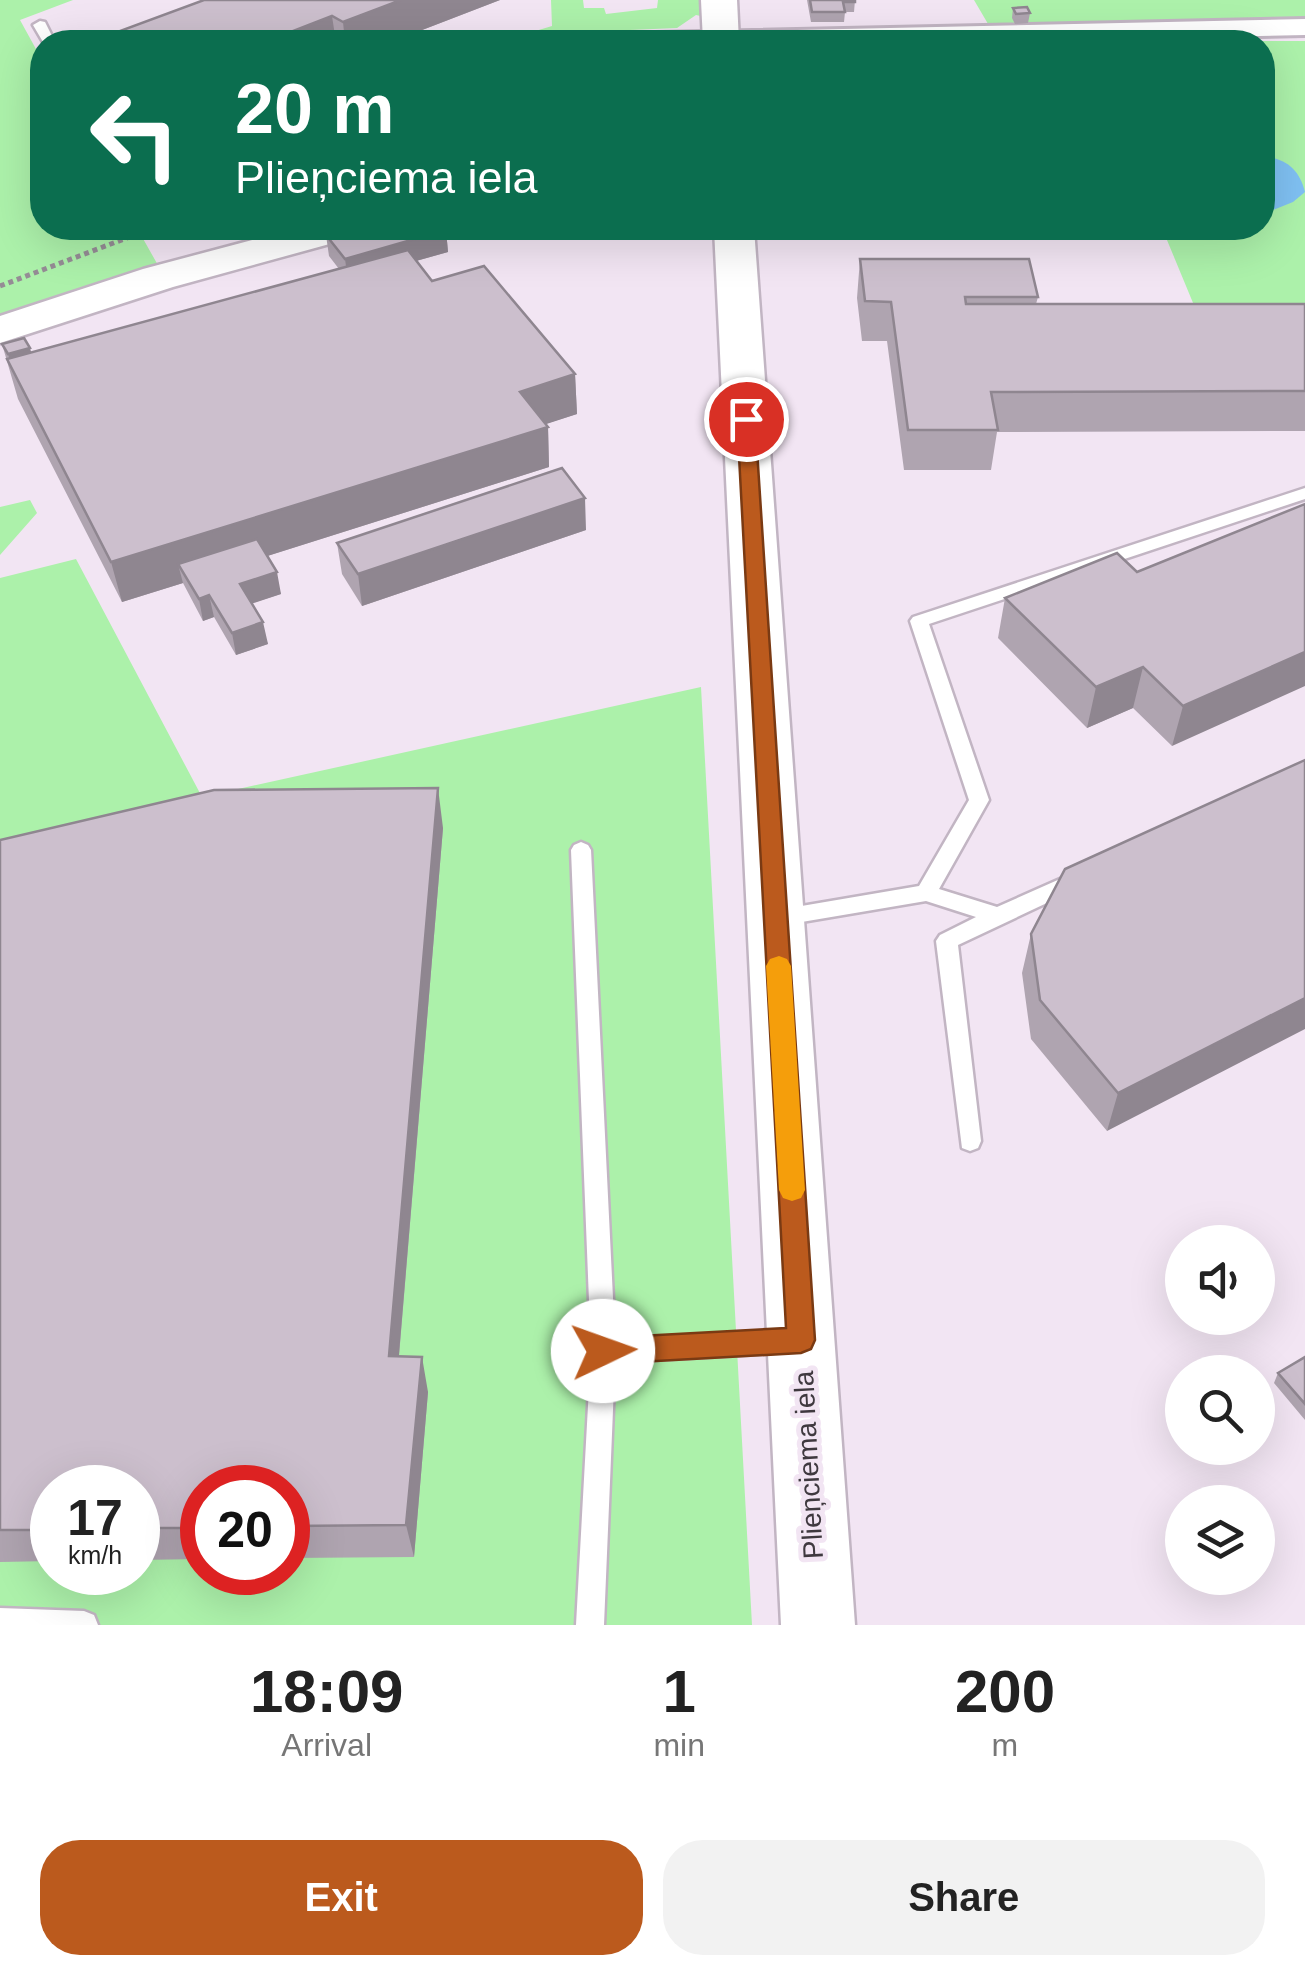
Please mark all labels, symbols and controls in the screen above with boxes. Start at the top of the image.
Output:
icon: left [70,70,200,200]
text: 20 m [235,70,395,148]
text: Plieņciema iela [235,152,538,203]
pin [704,377,789,462]
icon: arrive [719,392,774,447]
map controls [1165,1225,1275,1595]
button: sound [1165,1225,1275,1335]
position arrow [551,1299,655,1403]
button: search [1165,1355,1275,1465]
street label: Plieņciema iela [788,1370,829,1560]
speed limit sign: 20 [180,1465,310,1595]
button: layers [1165,1485,1275,1595]
text: 17 [67,1490,123,1546]
text: km/h [68,1541,122,1569]
text: 18:09 [250,1658,403,1725]
text: 1 [662,1658,696,1725]
text: 200 [955,1658,1055,1725]
text: Arrival [281,1727,372,1763]
text: min [653,1727,705,1763]
text: m [992,1727,1018,1763]
button: Exit [40,1840,643,1955]
button: Share [663,1840,1265,1955]

